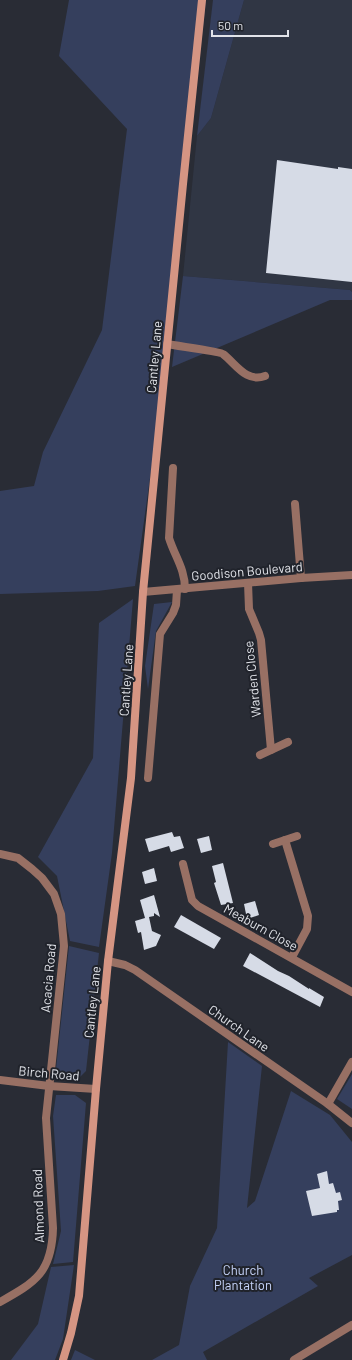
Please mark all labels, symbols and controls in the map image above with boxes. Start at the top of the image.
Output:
scale bar [212,12,288,38]
text: 50 m [218,18,243,32]
street label: Cantley Lane [143,320,165,394]
street label: Goodison Boulevard [191,558,303,584]
street label: Warden Close [240,640,264,718]
street label: Cantley Lane [115,643,137,717]
street label: Meaburn Close [221,900,301,954]
street label: Acacia Road [37,943,59,1013]
street label: Cantley Lane [80,965,104,1039]
street label: Church Lane [205,1001,273,1055]
street label: Birch Road [18,1062,80,1084]
street label: Almond Road [29,1169,47,1243]
park label: Church Plantation [214,1262,272,1293]

